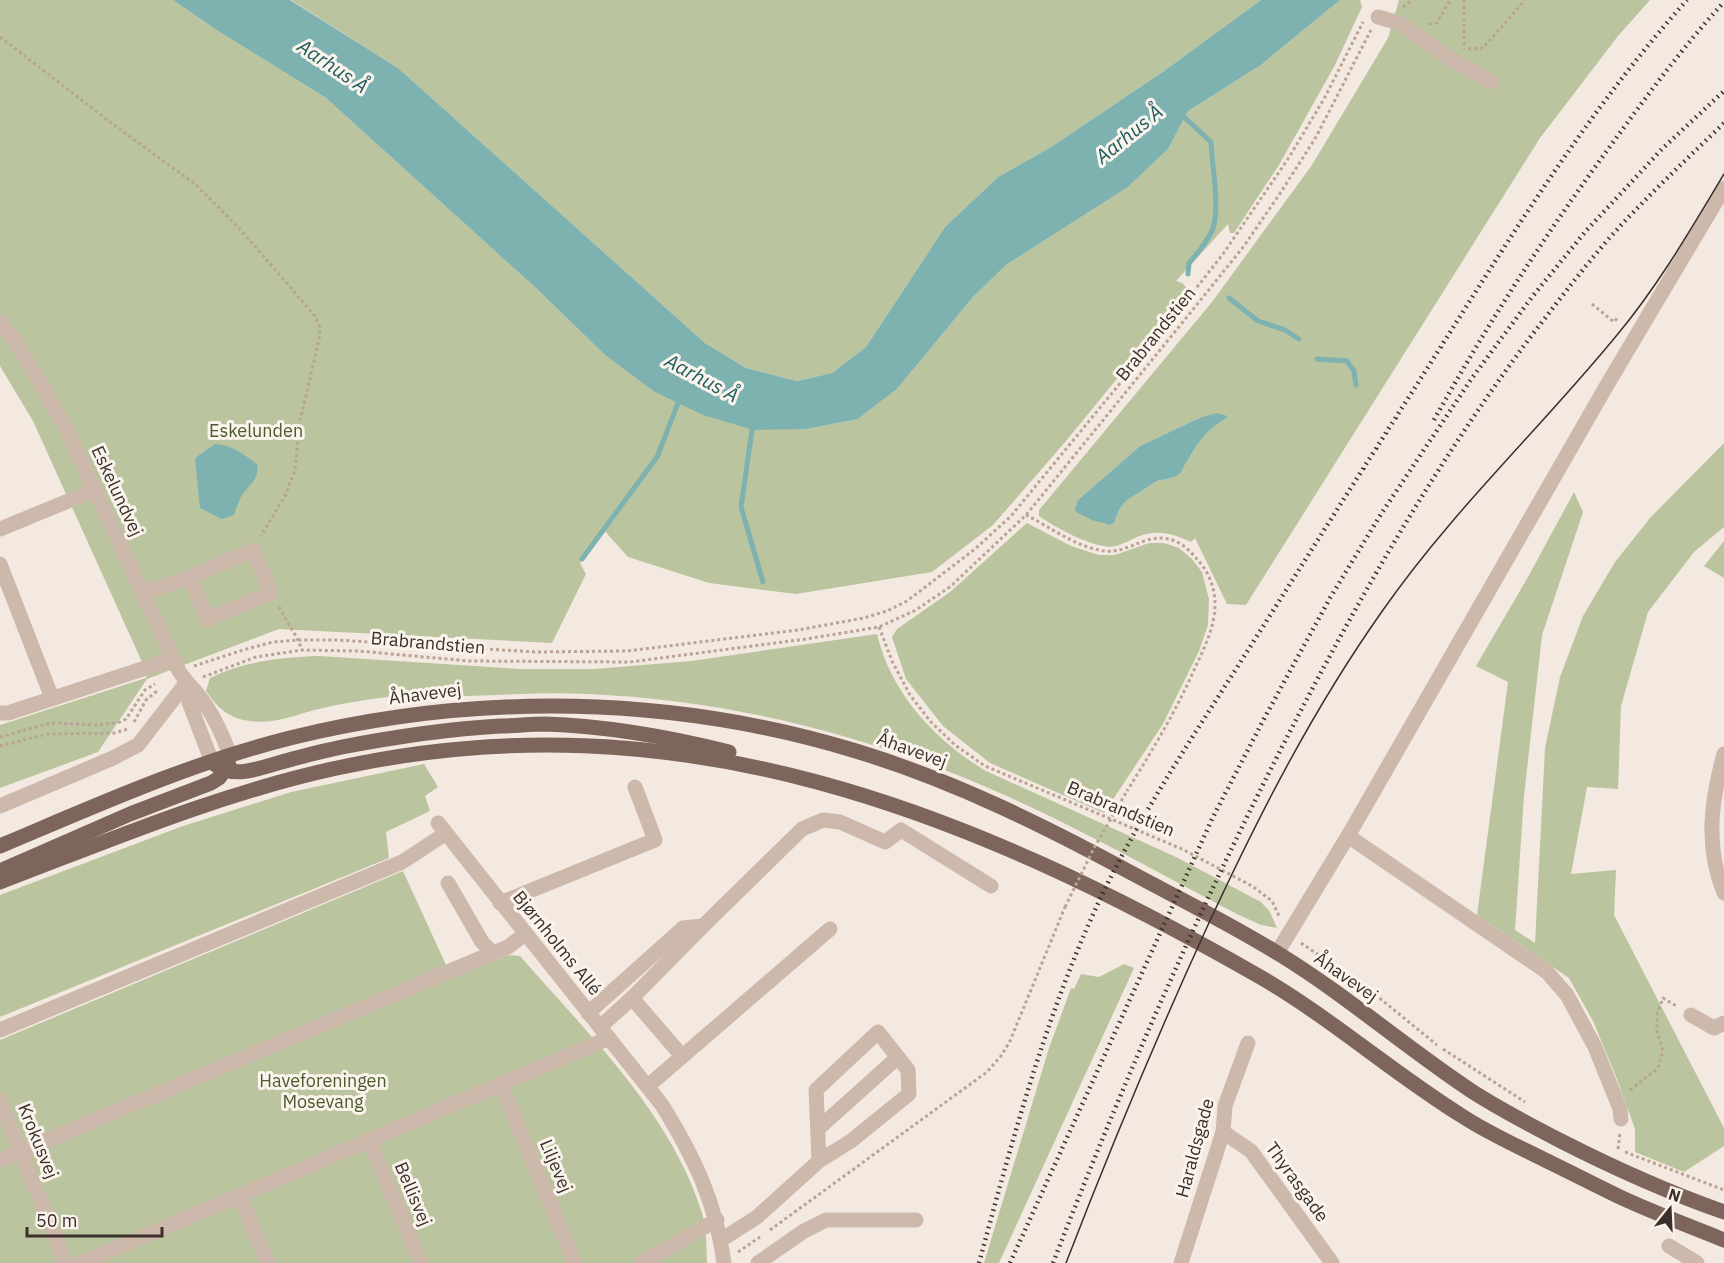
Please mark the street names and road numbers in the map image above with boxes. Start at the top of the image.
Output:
street label: Brabrandstien [1111,282,1201,385]
street label: Eskelundvej [86,442,148,540]
street label: Brabrandstien [370,626,486,659]
street label: Åhavevej [387,677,462,709]
street label: Åhavevej [874,725,951,773]
street label: Brabrandstien [1064,776,1178,842]
street label: Bjørnholms Allé [508,886,607,1000]
street label: Åhavevej [1310,945,1383,1007]
street label: Haraldsgade [1170,1096,1219,1200]
street label: Krokusvej [13,1100,64,1182]
street label: Liljevej [535,1136,578,1196]
street label: Thyrasgade [1261,1137,1334,1226]
street label: Bellisvej [390,1158,437,1229]

